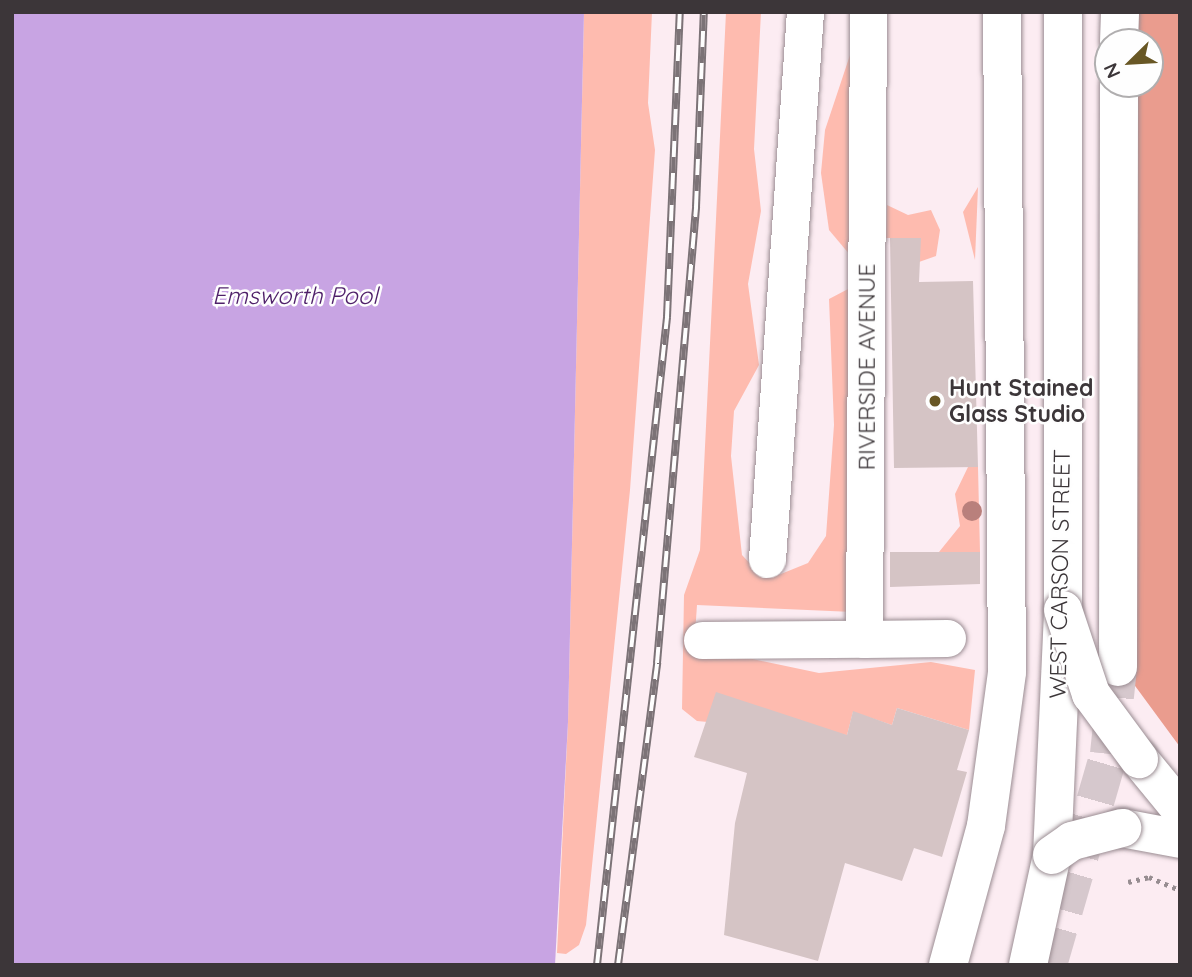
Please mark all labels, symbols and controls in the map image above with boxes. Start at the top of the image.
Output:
north arrow [1094,28,1164,98]
text: N [1098,59,1125,82]
street label: RIVERSIDE AVENUE [853,264,881,470]
water label: Emsworth Pool [212,282,378,310]
place label: Hunt Stained Glass Studio [949,374,1093,428]
marker: Hunt Stained Glass Studio [927,393,943,409]
street label: WEST CARSON STREET [1044,449,1076,699]

